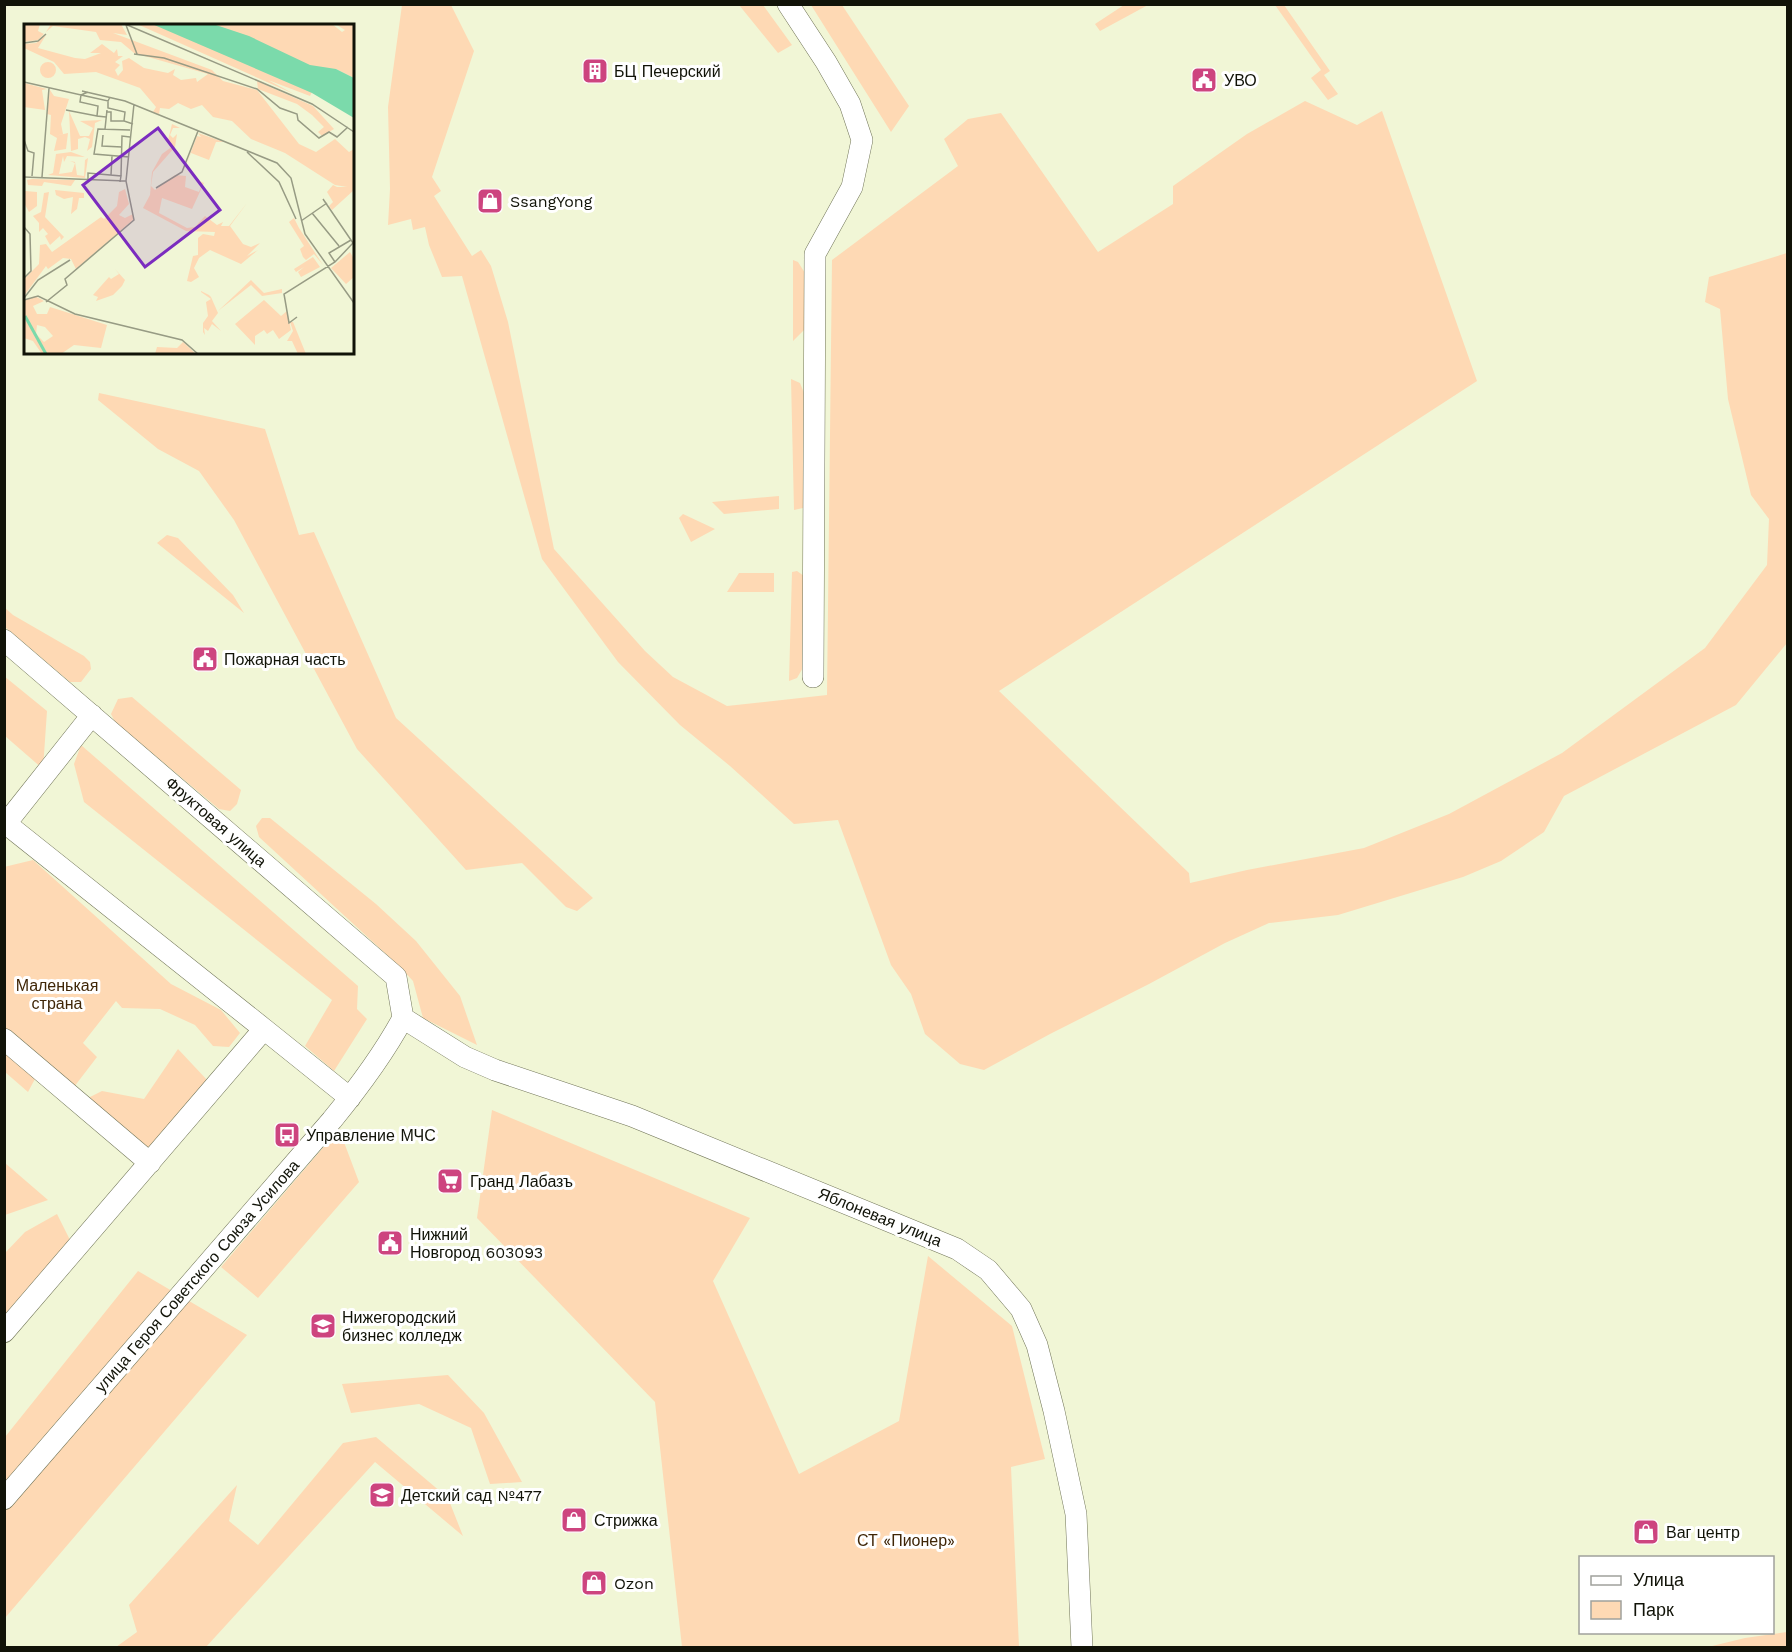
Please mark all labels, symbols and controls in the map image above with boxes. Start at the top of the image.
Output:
inset map [24,24,354,354]
building icon: БЦ Печерский [580,56,610,86]
place label: БЦ Печерский [614,62,721,81]
public building icon: УВО [1189,65,1219,95]
place label: УВО [1224,71,1257,90]
shop icon: SsangYong [475,186,505,216]
place label: SsangYong [510,192,593,211]
public building icon: Пожарная часть [190,644,220,674]
place label: Пожарная часть [224,650,345,669]
street label: Фруктовая улица [162,773,270,871]
park label: Маленькая страна [16,976,98,1013]
bus stop icon: Управление МЧС [272,1120,302,1150]
place label: Управление МЧС [306,1126,436,1145]
street label: улица Героя Советского Союза Усилова [91,1156,303,1396]
supermarket icon: Гранд Лабазъ [435,1166,465,1196]
place label: Гранд Лабазъ [470,1172,573,1191]
street label: Яблоневая улица [815,1184,945,1250]
place label: Нижний Новгород 603093 [410,1225,543,1262]
public building icon: Нижний Новгород 603093 [375,1228,405,1258]
place label: Нижегородский бизнес колледж [342,1308,462,1345]
school or university icon: Нижегородский бизнес колледж [308,1311,338,1341]
school or university icon: Детский сад №477 [367,1480,397,1510]
place label: Детский сад №477 [401,1486,542,1505]
shop icon: Стрижка [559,1505,589,1535]
place label: Стрижка [594,1511,658,1530]
shop icon: Ваг центр [1631,1517,1661,1547]
place label: Ваг центр [1666,1523,1740,1542]
park label: СТ «Пионер» [857,1531,955,1550]
legend [1579,1556,1774,1634]
shop icon: Ozon [579,1568,609,1598]
text: Улица [1633,1569,1685,1590]
place label: Ozon [614,1574,654,1593]
text: Парк [1633,1599,1674,1620]

